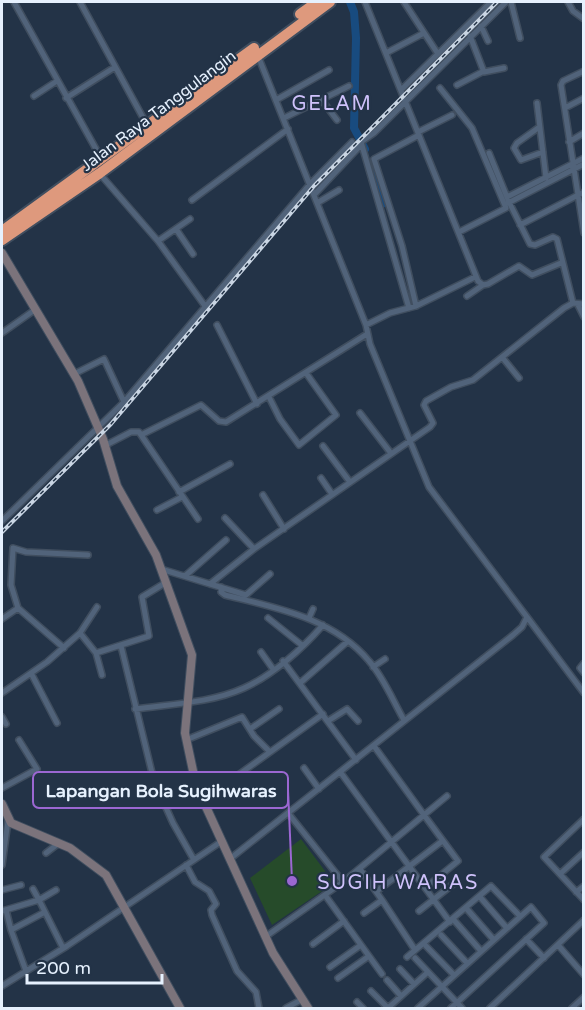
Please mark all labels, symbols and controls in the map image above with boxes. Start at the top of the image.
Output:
street label: Jalan Raya Tanggulangin [77,46,240,176]
district label: GELAM [292,92,372,116]
callout: Lapangan Bola Sugihwaras [33,772,288,808]
text: Lapangan Bola Sugihwaras [45,780,277,802]
district label: SUGIH WARAS [317,871,479,895]
scale bar [27,947,162,985]
text: 200 m [36,957,91,979]

